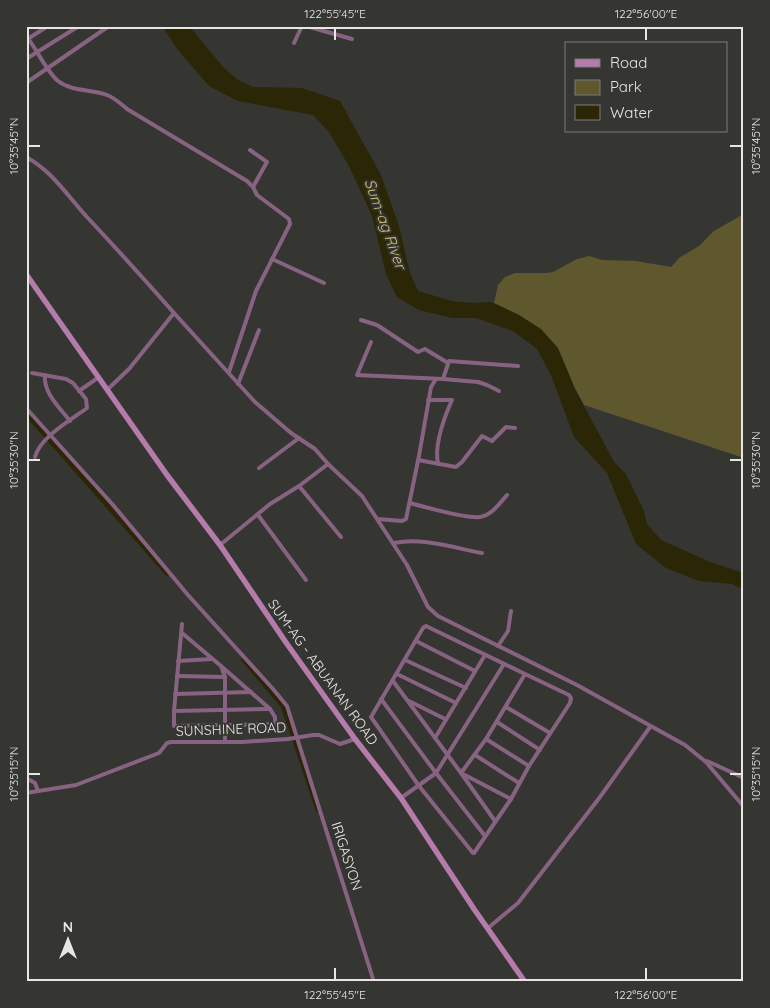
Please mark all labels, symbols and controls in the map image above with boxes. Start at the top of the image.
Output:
text: 122°55'45"E [304,6,366,21]
text: 122°56'00"E [615,6,678,21]
legend [565,42,728,132]
text: Road [610,53,647,72]
text: Park [610,77,642,96]
text: Water [610,103,653,122]
text: 10°35'45"N [6,118,21,175]
text: 10°35'45"N [748,118,763,175]
water label: Sum-ag River [360,176,411,274]
text: 10°35'30"N [6,431,21,489]
text: 10°35'30"N [748,431,763,489]
street label: SUM-AG - ABUANAN ROAD [264,595,382,749]
street label: SUNSHINE ROAD [175,718,287,740]
text: 10°35'15"N [6,746,21,802]
text: 10°35'15"N [748,746,763,802]
street label: IRIGASYON [327,819,367,893]
north arrow [42,916,92,966]
text: N [63,918,73,936]
text: 122°55'45"E [304,987,366,1002]
text: 122°56'00"E [615,987,678,1002]

